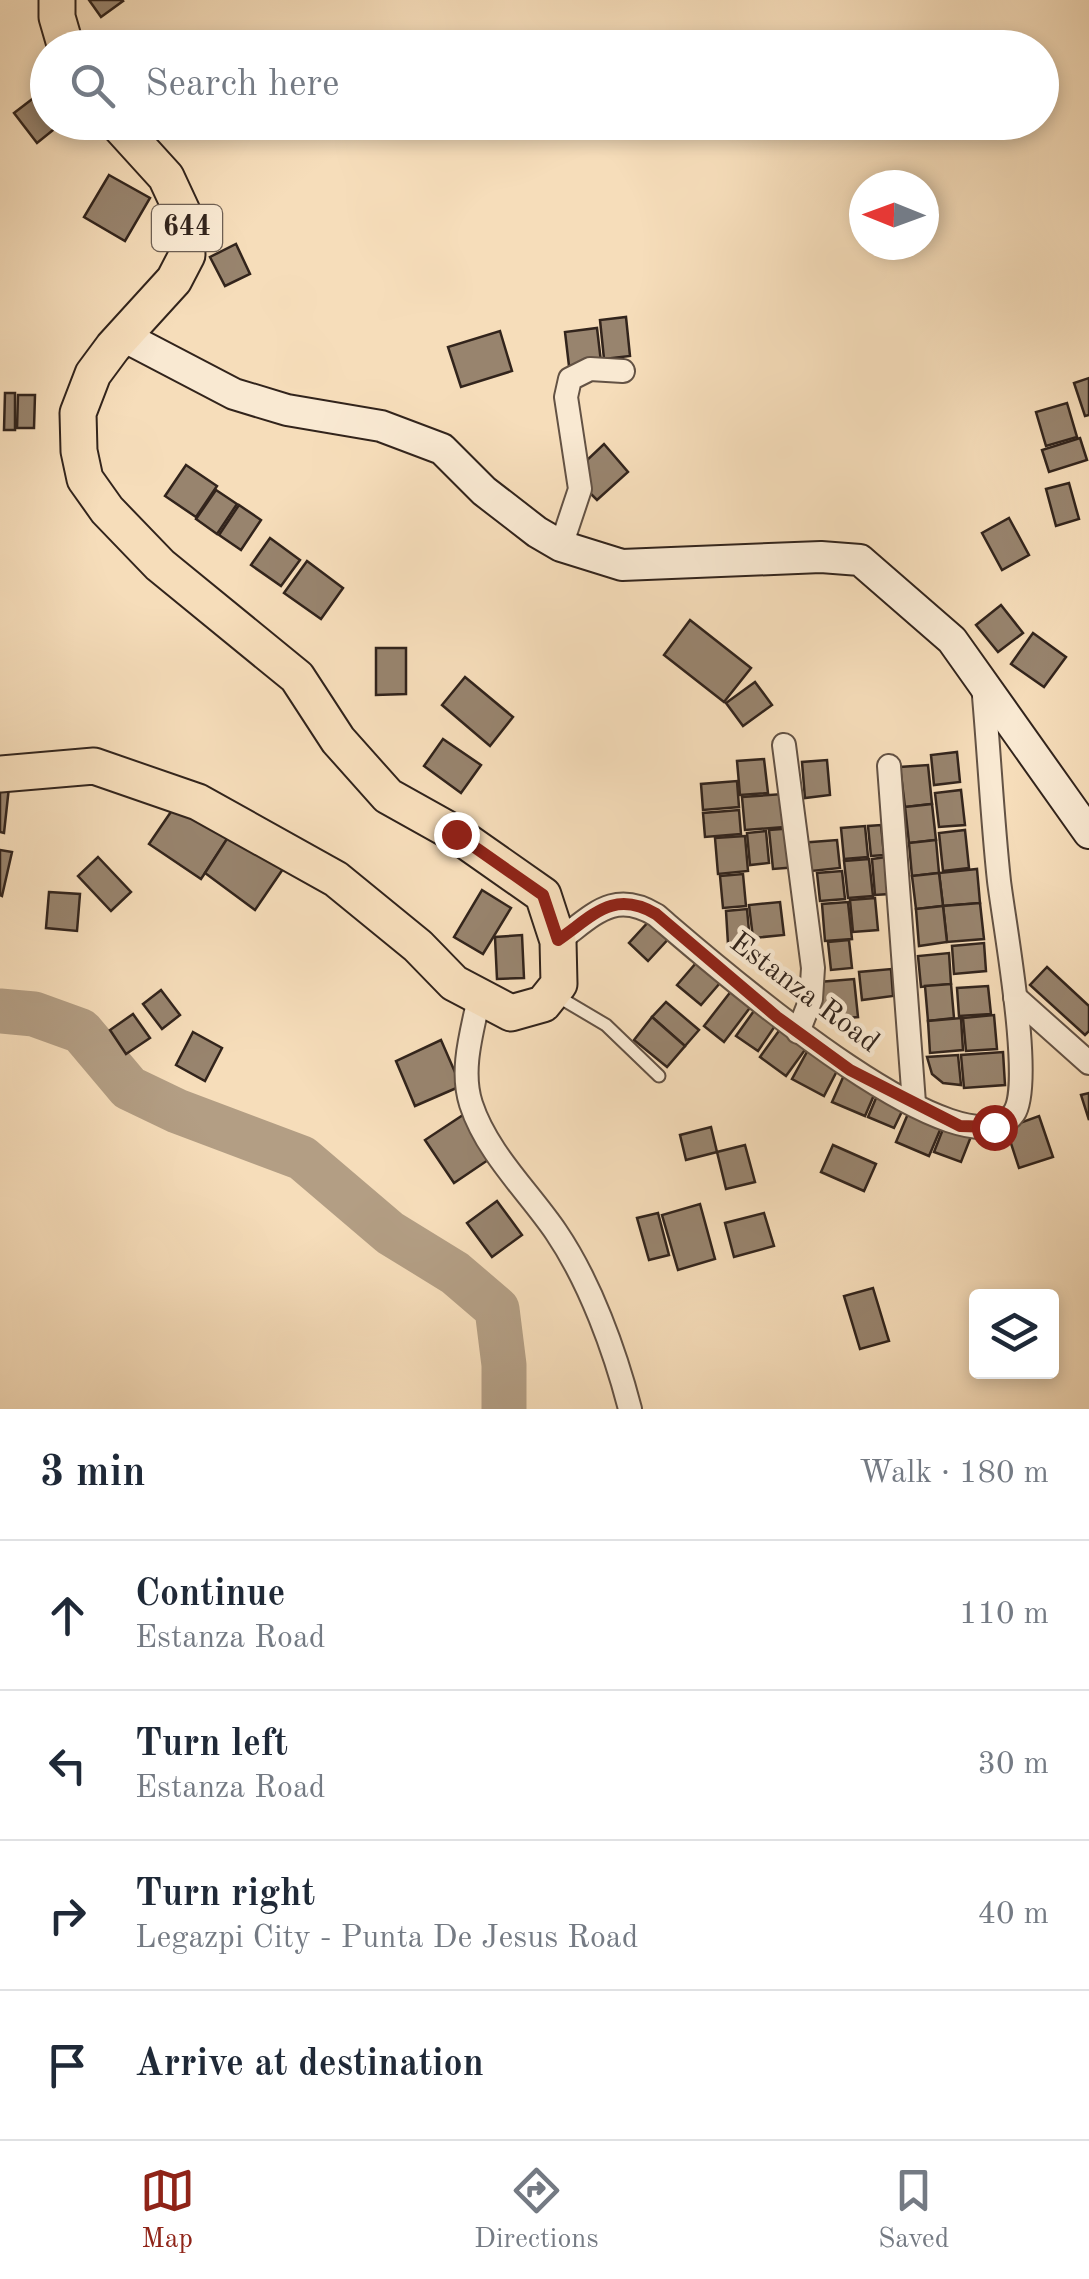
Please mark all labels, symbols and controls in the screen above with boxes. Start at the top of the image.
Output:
search box [30,30,1059,140]
icon: search [65,58,120,113]
text: Search here [145,66,340,104]
north arrow [849,170,939,260]
road number: 644 [152,205,222,251]
route end [434,812,480,858]
street label: Estanza Road [724,927,884,1059]
route start [972,1105,1018,1151]
map controls [969,1289,1059,1379]
button: layers [969,1289,1059,1379]
text: 3 min [40,1453,146,1495]
text: Walk · 180 m [859,1458,1049,1490]
text: Continue [135,1576,285,1614]
icon: ahead [40,1588,95,1643]
text: 110 m [959,1599,1049,1631]
text: Estanza Road [135,1623,325,1655]
text: Turn left [135,1726,288,1764]
icon: left [40,1738,95,1793]
text: 30 m [978,1749,1049,1781]
text: Estanza Road [135,1773,325,1805]
text: Turn right [135,1876,315,1914]
icon: right [40,1888,95,1943]
text: 40 m [978,1899,1049,1931]
text: Legazpi City - Punta De Jesus Road [135,1923,638,1955]
icon: arrive [40,2038,95,2093]
text: Arrive at destination [135,2046,484,2084]
tab: Map [140,2163,195,2258]
tab: Directions [474,2163,599,2258]
tab: Saved [878,2163,949,2258]

